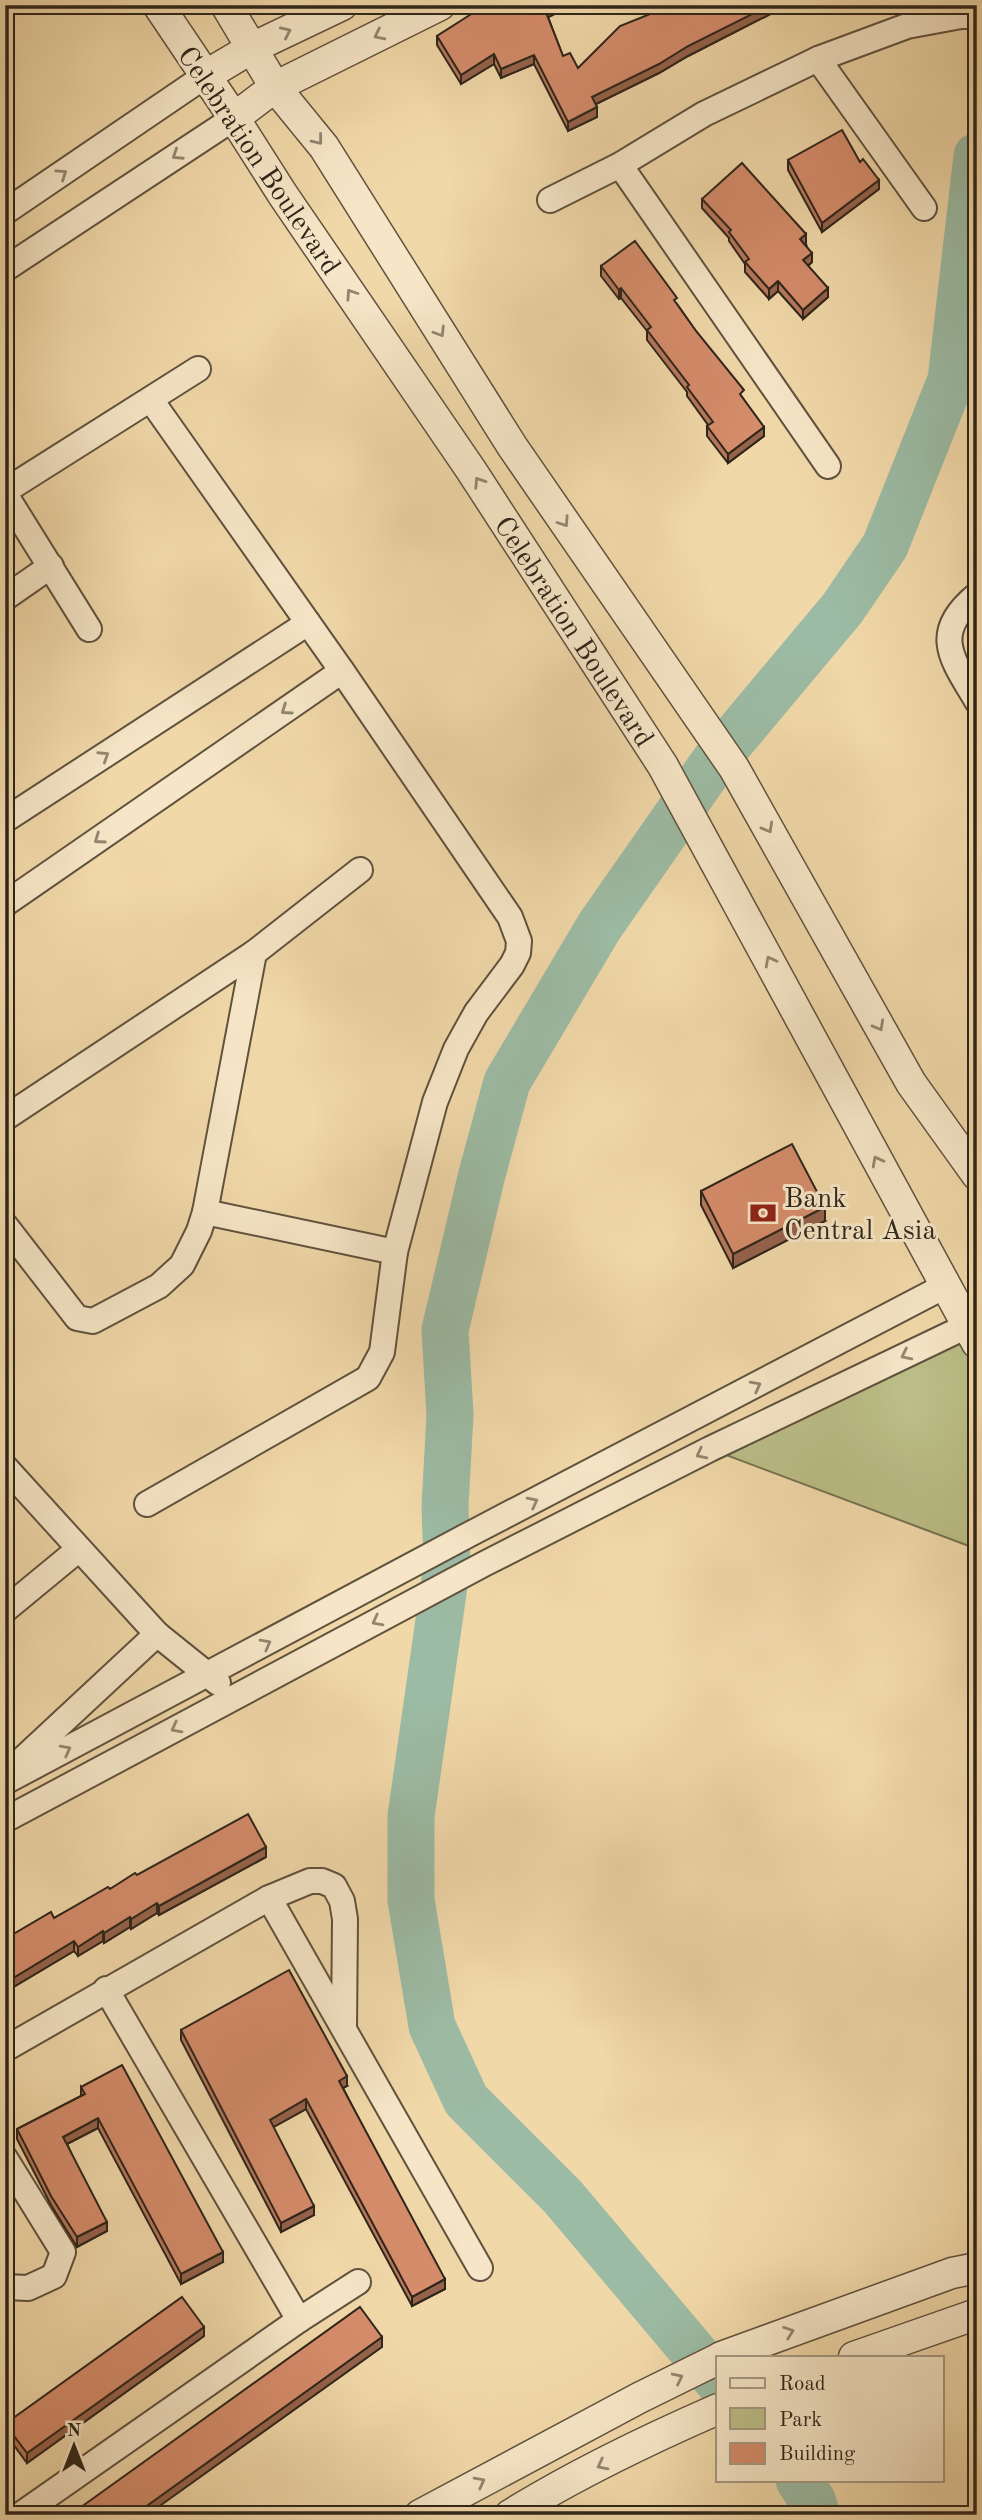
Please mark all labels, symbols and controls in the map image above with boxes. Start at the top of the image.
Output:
one-way arrow [279,26,291,40]
one-way arrow [374,27,386,41]
street label: Celebration Boulevard [171,43,344,281]
one-way arrow [310,131,322,144]
one-way arrow [172,147,185,160]
one-way arrow [54,169,67,182]
one-way arrow [347,289,359,302]
one-way arrow [432,324,445,337]
one-way arrow [474,477,487,490]
street label: Celebration Boulevard [488,512,657,753]
one-way arrow [556,515,569,528]
one-way arrow [281,702,294,714]
one-way arrow [96,751,109,764]
one-way arrow [760,820,773,833]
one-way arrow [94,831,107,843]
one-way arrow [764,956,778,968]
one-way arrow [871,1019,884,1031]
one-way arrow [872,1156,886,1168]
place label: Bank Central Asia [784,1186,936,1246]
bank icon: Bank Central Asia [748,1198,778,1228]
one-way arrow [901,1347,913,1361]
one-way arrow [749,1380,762,1394]
one-way arrow [696,1445,708,1459]
one-way arrow [525,1496,538,1510]
one-way arrow [372,1613,384,1626]
one-way arrow [259,1638,272,1652]
one-way arrow [171,1719,183,1733]
one-way arrow [58,1745,71,1759]
one-way arrow [783,2326,795,2340]
legend [716,2356,944,2482]
one-way arrow [671,2373,683,2387]
text: Road [779,2374,826,2395]
text: Park [779,2410,822,2431]
north arrow [38,2412,108,2482]
text: N [67,2422,82,2441]
text: Building [779,2444,856,2465]
one-way arrow [597,2456,609,2470]
one-way arrow [473,2477,485,2491]

